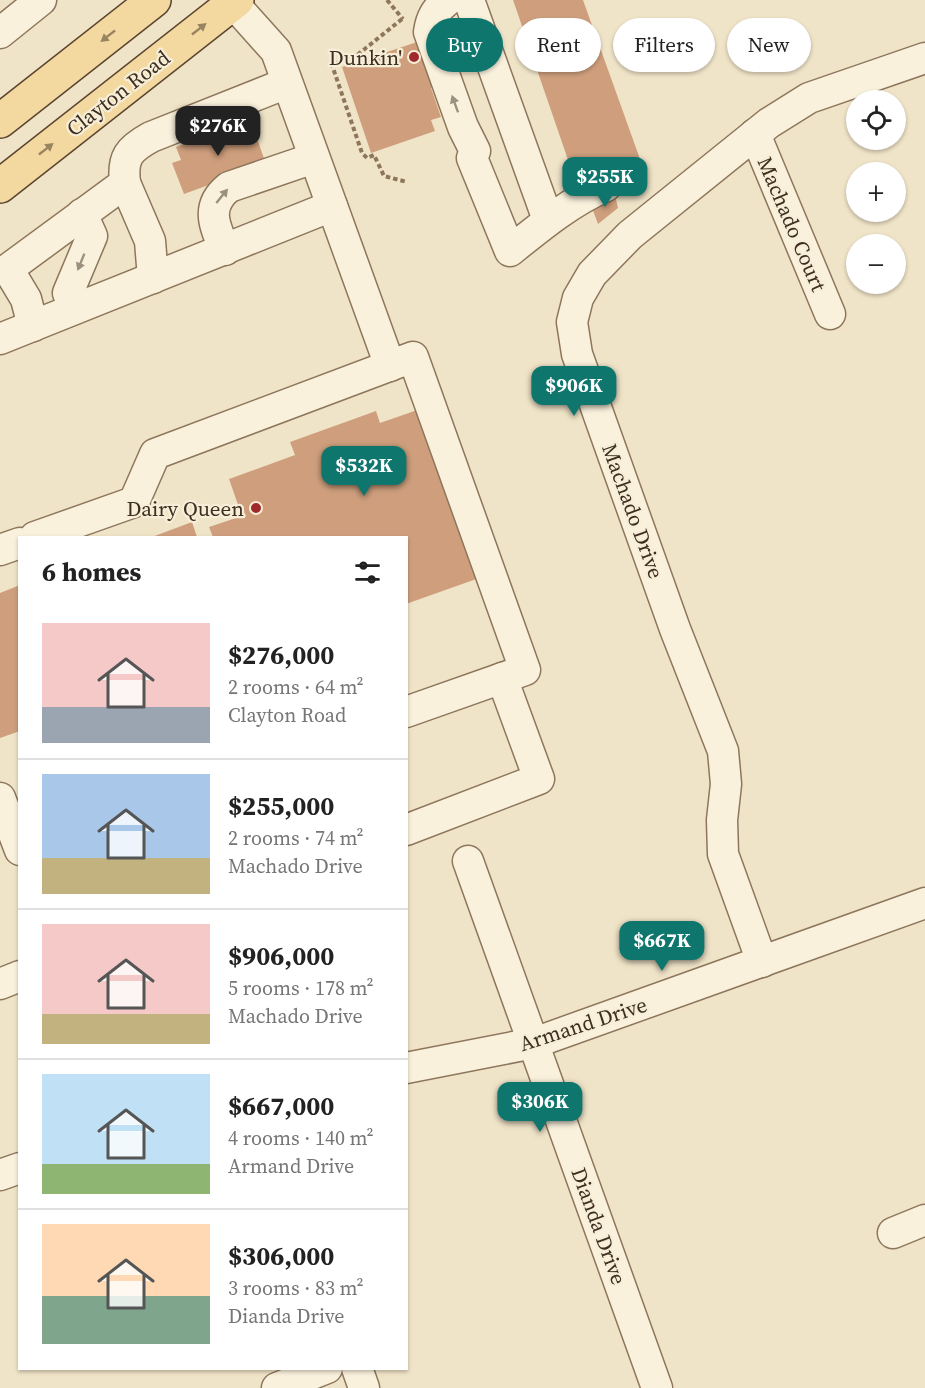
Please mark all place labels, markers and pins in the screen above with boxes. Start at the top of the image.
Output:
place label: Dunkin' [329,43,402,72]
marker: Dunkin' [407,50,421,64]
pin: $276K [176,106,260,157]
pin: $255K [563,157,647,208]
pin: $906K [532,366,616,417]
pin: $532K [322,446,406,497]
place label: Dairy Queen [126,494,244,523]
marker: Dairy Queen [249,501,263,515]
pin: $667K [620,921,704,972]
pin: $306K [498,1082,582,1133]

